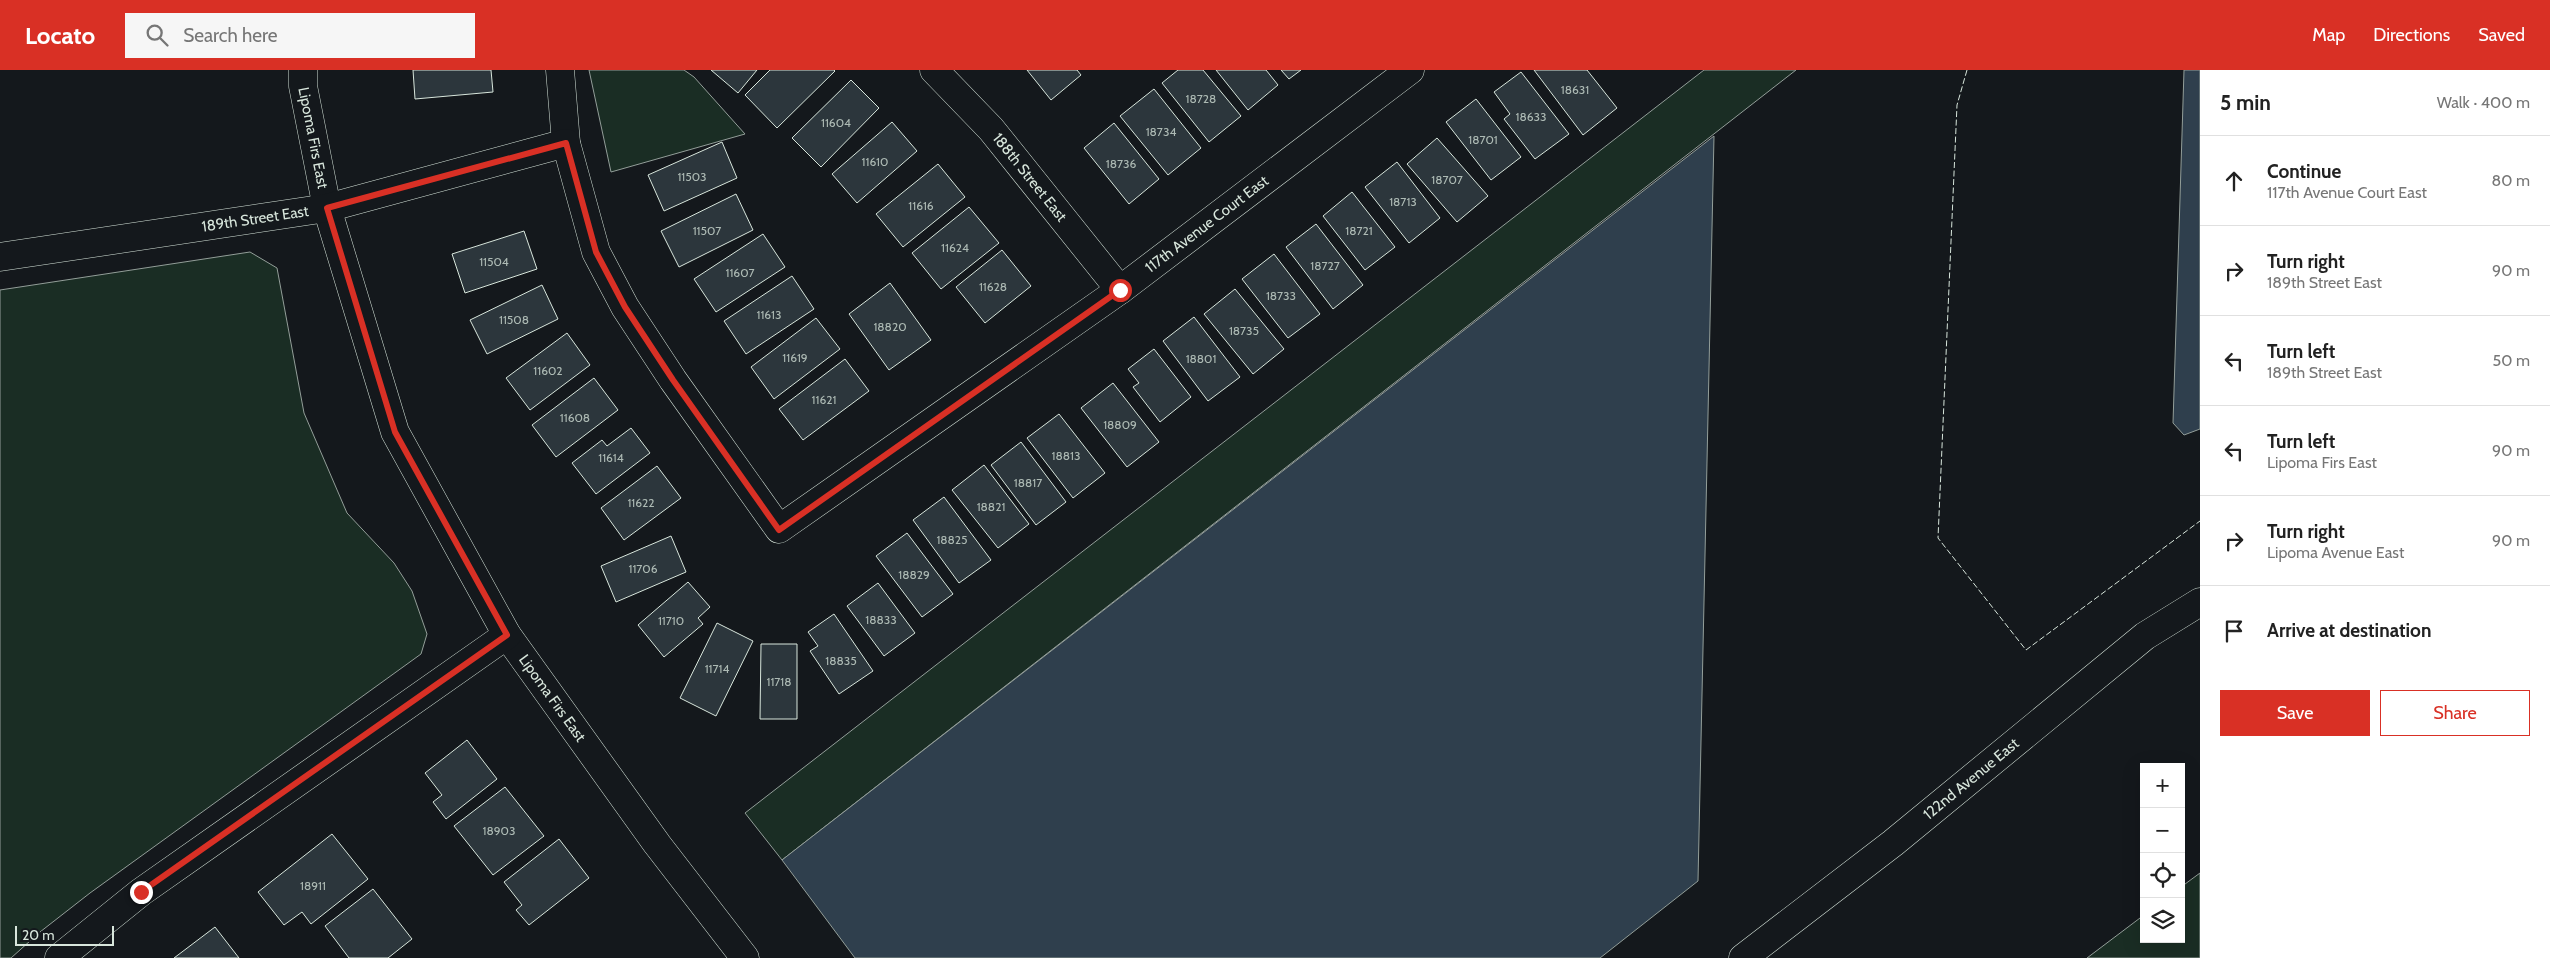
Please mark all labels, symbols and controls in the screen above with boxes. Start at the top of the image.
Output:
search box [125,13,475,58]
text: Locato [25,21,95,50]
icon: search [143,21,171,49]
text: Search here [183,24,278,47]
text: Map [2312,24,2345,46]
text: Directions [2373,24,2450,46]
text: Saved [2478,24,2525,46]
house number: 18631 [1561,82,1589,97]
street label: Lipoma Firs East [294,86,332,190]
text: 5 min [2220,90,2271,115]
house number: 18728 [1186,91,1216,106]
text: Walk · 400 m [2437,93,2530,112]
house number: 18633 [1516,109,1546,124]
house number: 11604 [821,115,851,130]
house number: 18734 [1146,124,1176,139]
street label: 188th Street East [989,129,1071,225]
house number: 18701 [1468,132,1498,147]
house number: 11610 [862,154,888,169]
house number: 18736 [1106,156,1136,171]
text: Continue [2267,160,2341,183]
icon: ahead [2220,167,2248,195]
house number: 11503 [677,169,707,184]
text: 80 m [2492,171,2530,190]
street label: 117th Avenue Court East [1142,172,1272,277]
house number: 18707 [1431,172,1463,187]
text: 117th Avenue Court East [2267,183,2427,202]
house number: 18713 [1389,194,1417,209]
house number: 11616 [908,198,934,213]
street label: 189th Street East [200,202,310,236]
house number: 11507 [693,223,721,238]
house number: 18721 [1345,223,1373,238]
house number: 11624 [941,240,969,255]
text: Turn right [2267,250,2345,273]
house number: 11504 [479,254,509,269]
icon: right [2220,257,2248,285]
house number: 18727 [1310,258,1340,273]
text: 90 m [2492,261,2530,280]
house number: 11607 [726,265,754,280]
text: 189th Street East [2267,273,2382,292]
house number: 11628 [979,279,1007,294]
route start [1109,279,1132,302]
house number: 18733 [1266,288,1296,303]
house number: 11613 [757,307,781,322]
house number: 11508 [499,312,529,327]
house number: 18820 [873,319,907,334]
house number: 18735 [1229,323,1259,338]
text: Turn left [2267,340,2335,363]
icon: left [2220,347,2248,375]
house number: 11619 [782,350,808,365]
house number: 18801 [1186,351,1216,366]
text: 50 m [2493,351,2530,370]
house number: 11602 [533,363,563,378]
text: 189th Street East [2267,363,2382,382]
house number: 11621 [812,392,836,407]
house number: 11608 [560,410,590,425]
house number: 18809 [1103,417,1137,432]
text: Turn left [2267,430,2335,453]
icon: left [2220,437,2248,465]
text: 90 m [2492,441,2530,460]
house number: 18813 [1052,448,1080,463]
house number: 11614 [598,450,624,465]
text: Lipoma Firs East [2267,453,2377,472]
house number: 18817 [1014,475,1042,490]
house number: 11622 [627,495,655,510]
house number: 18821 [977,499,1005,514]
text: Turn right [2267,520,2345,543]
icon: right [2220,527,2248,555]
text: 90 m [2492,531,2530,550]
house number: 18825 [936,532,968,547]
text: Lipoma Avenue East [2267,543,2404,562]
house number: 11706 [629,561,658,576]
house number: 18829 [898,567,930,582]
house number: 18833 [865,612,897,627]
house number: 11710 [658,613,684,628]
icon: arrive [2220,617,2248,645]
text: Arrive at destination [2267,619,2431,642]
street label: Lipoma Firs East [515,651,590,745]
house number: 18835 [825,653,857,668]
house number: 11714 [705,661,729,676]
house number: 11718 [766,674,792,689]
button: Save [2220,690,2370,736]
button: Share [2380,690,2530,736]
street label: 122nd Avenue East [1920,734,2023,823]
map controls [2140,763,2185,943]
button: + [2140,763,2185,808]
button: − [2140,808,2185,853]
house number: 18903 [483,823,515,838]
button: locate [2140,853,2185,898]
house number: 18911 [300,878,326,893]
route end [130,881,153,904]
button: layers [2140,898,2185,943]
scale bar [15,923,114,946]
text: 20 m [22,926,55,944]

